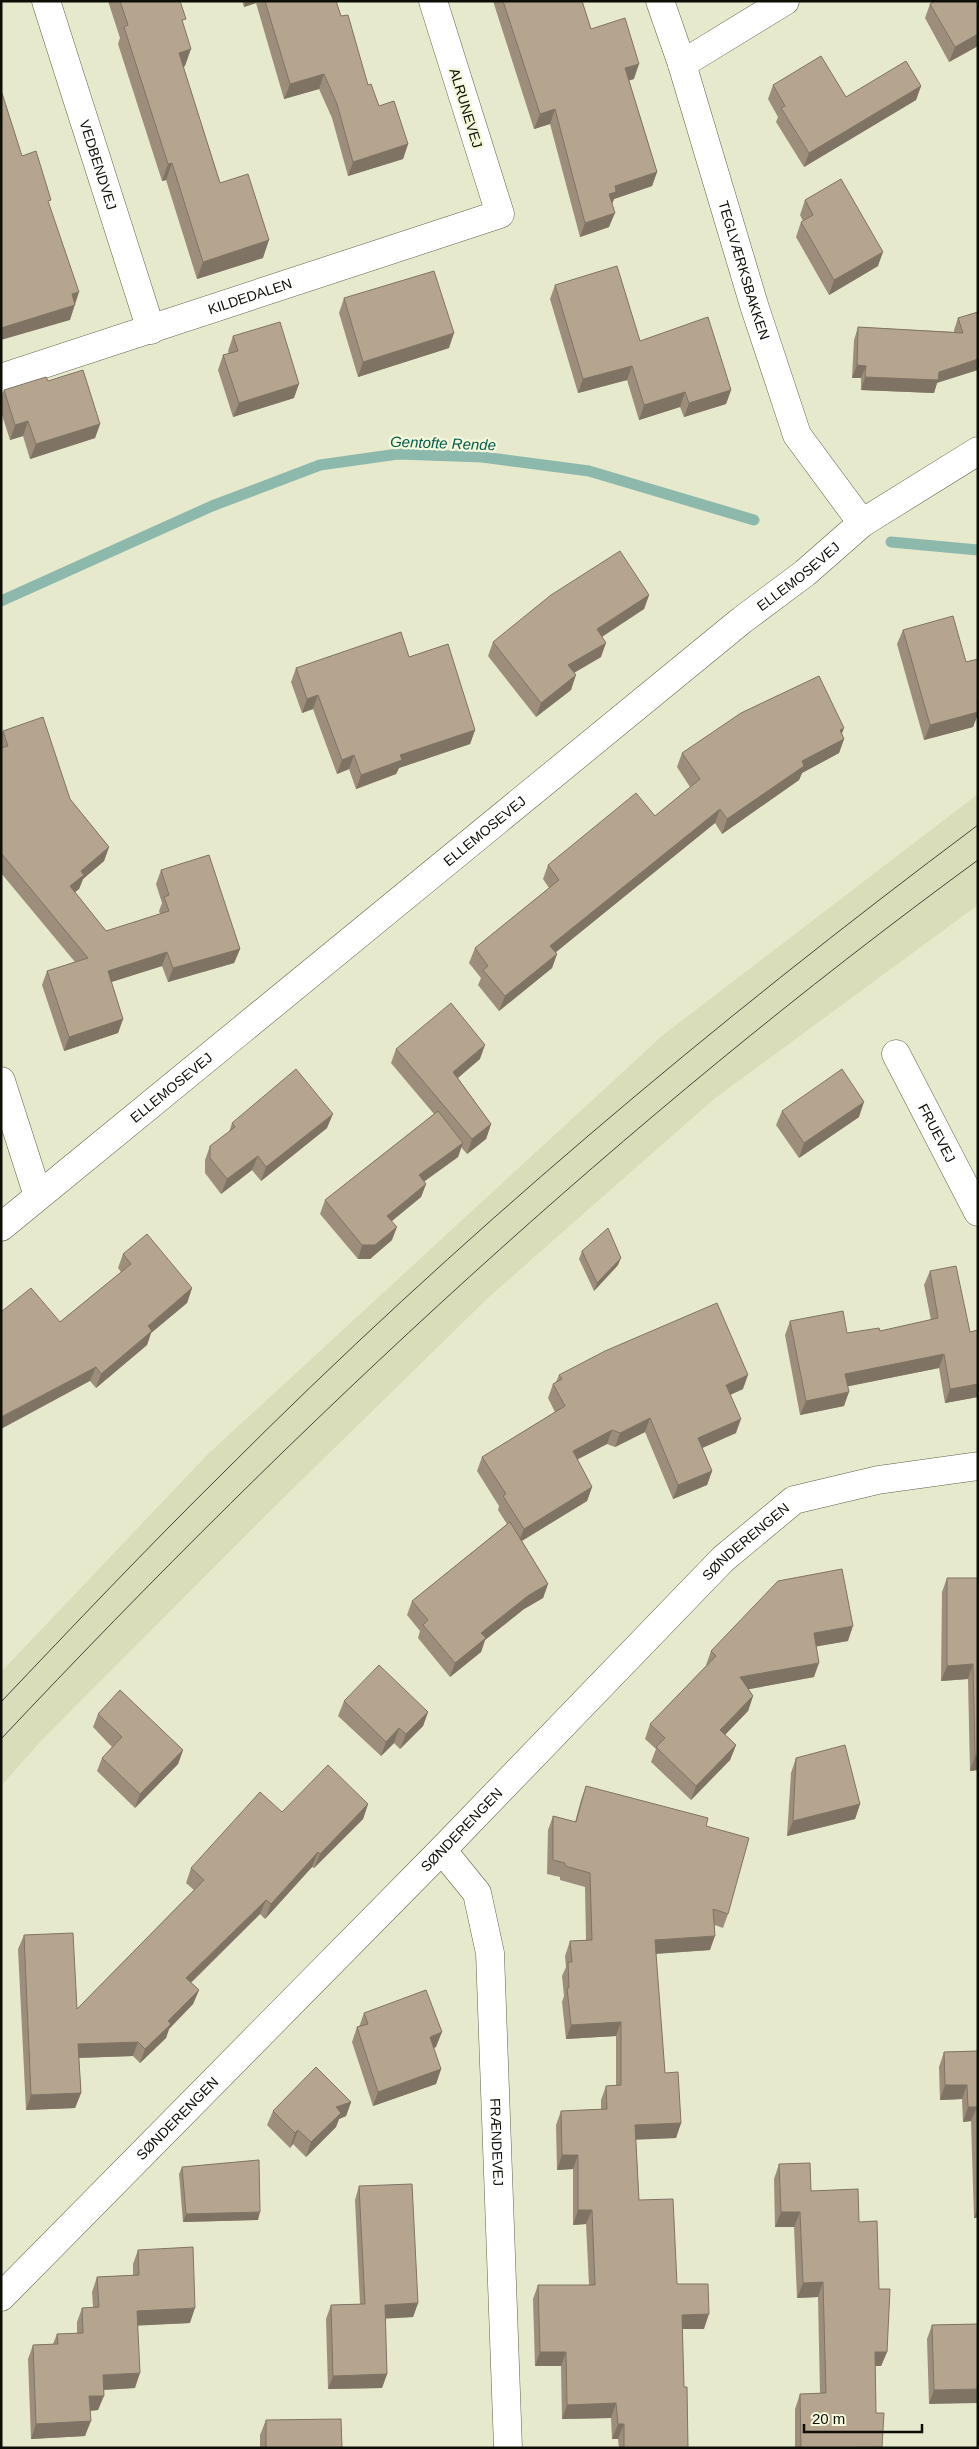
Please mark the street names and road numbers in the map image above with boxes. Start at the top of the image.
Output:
street label: ALRUNEVEJ [446,66,486,150]
street label: VEDBENDVEJ [76,118,120,212]
street label: TEGLVÆRKSBAKKEN [715,199,773,342]
street label: KILDEDALEN [206,275,294,317]
street label: ELLEMOSEVEJ [754,539,843,614]
street label: ELLEMOSEVEJ [440,793,529,869]
street label: ELLEMOSEVEJ [127,1049,215,1126]
street label: FRUEVEJ [915,1101,959,1165]
street label: SØNDERENGEN [699,1500,792,1584]
street label: SØNDERENGEN [417,1785,505,1875]
street label: SØNDERENGEN [133,2074,222,2163]
street label: FRÆNDEVEJ [487,2098,506,2186]

